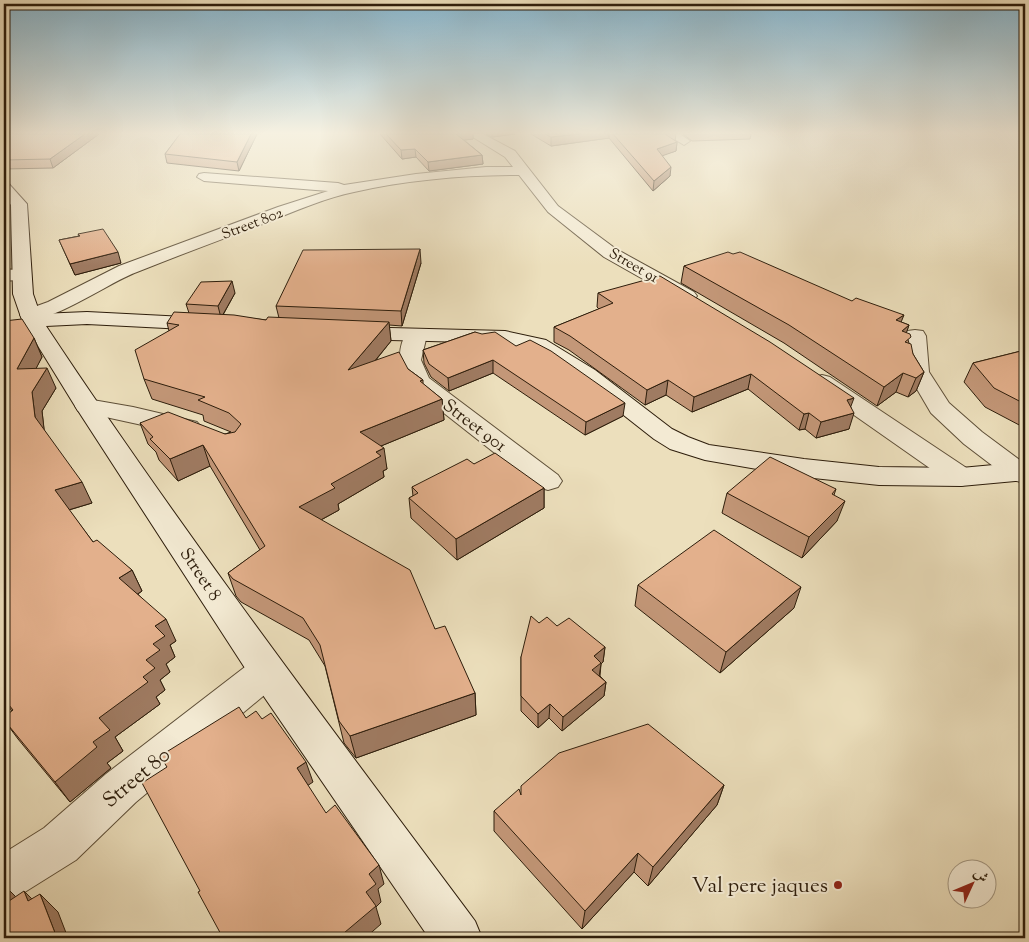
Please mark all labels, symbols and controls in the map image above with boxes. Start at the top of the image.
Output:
street label: Street 802 [219,203,286,246]
street label: Street 91 [604,244,662,289]
street label: Street 901 [436,394,511,459]
street label: Street 8 [172,543,227,607]
street label: Street 80 [97,741,178,816]
north arrow [946,860,996,910]
text: ش [968,864,992,888]
place label: Val pere jaques [692,872,828,902]
marker: Val pere jaques [832,879,844,891]

